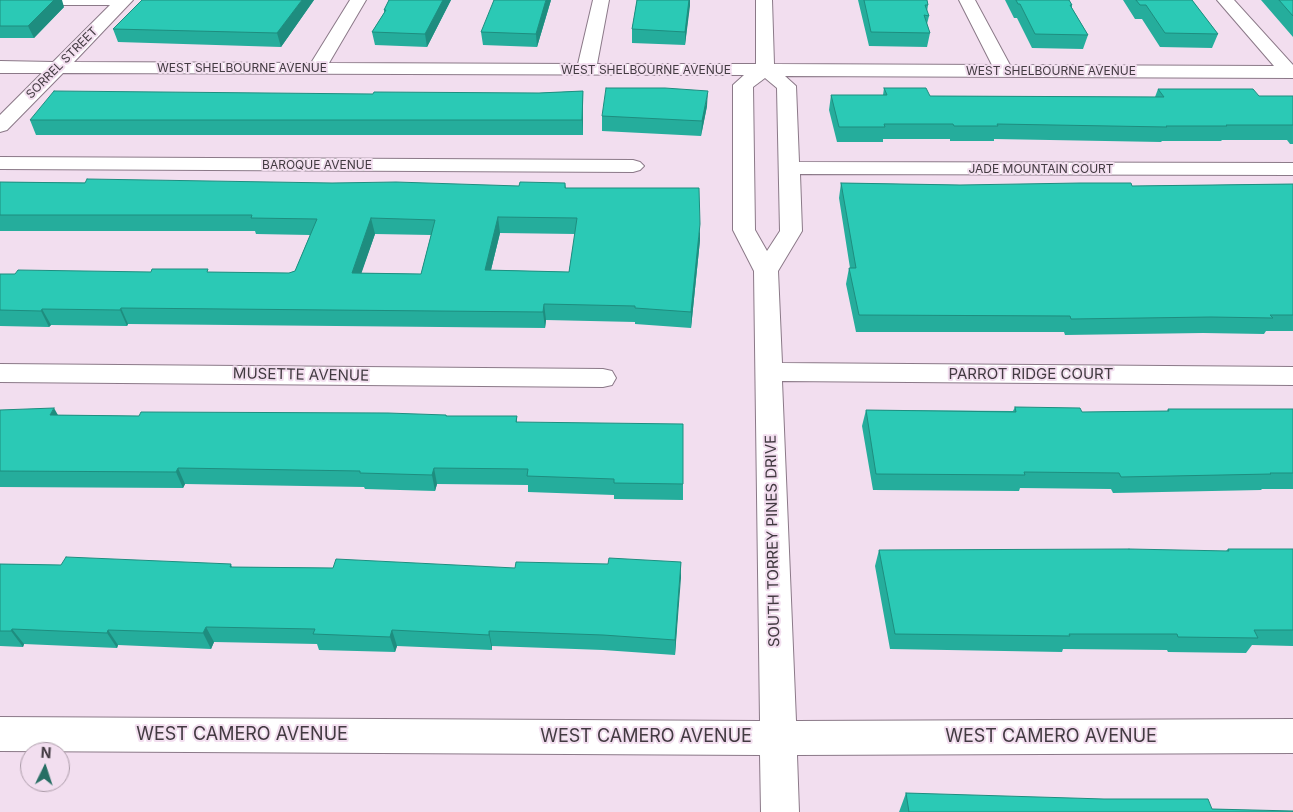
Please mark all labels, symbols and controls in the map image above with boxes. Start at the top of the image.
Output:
street label: SORREL STREET [23,24,101,102]
street label: WEST SHELBOURNE AVENUE [157,61,327,75]
street label: WEST SHELBOURNE AVENUE [561,63,731,77]
street label: WEST SHELBOURNE AVENUE [966,64,1136,78]
street label: BAROQUE AVENUE [262,158,372,172]
street label: JADE MOUNTAIN COURT [968,162,1114,176]
street label: MUSETTE AVENUE [233,365,369,385]
street label: PARROT RIDGE COURT [949,365,1113,383]
street label: SOUTH TORREY PINES DRIVE [762,435,784,647]
street label: WEST CAMERO AVENUE [136,724,348,746]
street label: WEST CAMERO AVENUE [540,726,752,748]
street label: WEST CAMERO AVENUE [945,726,1157,748]
north arrow [20,742,70,792]
text: N [40,744,52,761]

